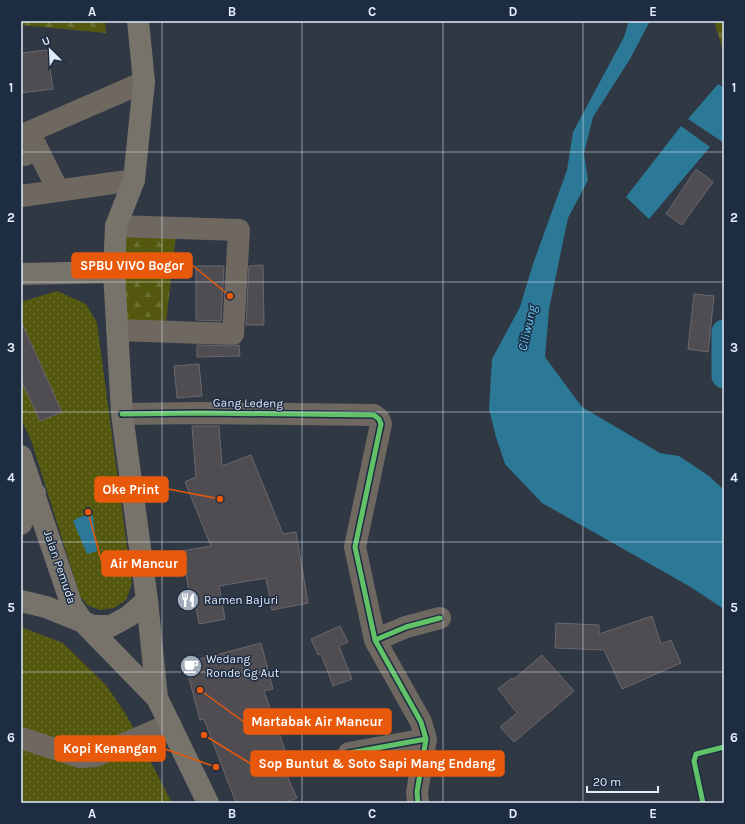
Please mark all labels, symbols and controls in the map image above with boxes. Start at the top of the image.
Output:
text: A [88,4,96,19]
text: B [228,4,236,19]
text: C [368,4,376,19]
text: D [509,4,518,19]
text: E [649,4,657,19]
north arrow [30,30,70,70]
text: U [40,34,52,49]
text: 1 [9,80,13,95]
text: 1 [732,80,736,95]
text: 2 [7,210,15,225]
text: 2 [730,210,738,225]
callout: SPBU VIVO Bogor [72,253,192,278]
text: SPBU VIVO Bogor [80,258,185,273]
water label: Ciliwung [514,302,540,352]
text: 3 [7,340,15,355]
text: 3 [730,340,738,355]
street label: Gang Ledeng [213,395,283,411]
text: 4 [7,470,15,485]
text: 4 [730,470,738,485]
callout: Oke Print [95,477,168,502]
text: Oke Print [103,482,159,497]
street label: Jalan Pemuda [41,529,79,605]
callout: Air Mancur [102,551,186,576]
text: Air Mancur [110,556,179,571]
restaurant icon: Ramen Bajuri [175,587,201,613]
place label: Ramen Bajuri [204,593,278,607]
text: 5 [7,600,15,615]
text: 5 [730,600,738,615]
place label: Wedang Ronde Gg Aut [206,652,280,680]
cafe icon: Wedang Ronde Gg Aut [178,653,204,679]
callout: Martabak Air Mancur [244,709,391,734]
text: Martabak Air Mancur [251,714,384,729]
text: 6 [7,730,15,745]
text: 6 [730,730,738,745]
callout: Kopi Kenangan [55,736,165,761]
text: Kopi Kenangan [63,741,157,756]
callout: Sop Buntut & Soto Sapi Mang Endang [251,751,504,776]
text: Sop Buntut & Soto Sapi Mang Endang [259,756,496,771]
scale bar [587,768,658,794]
text: 20 m [593,775,621,789]
text: A [88,806,96,821]
text: B [228,806,236,821]
text: C [368,806,376,821]
text: D [509,806,518,821]
text: E [649,806,657,821]

